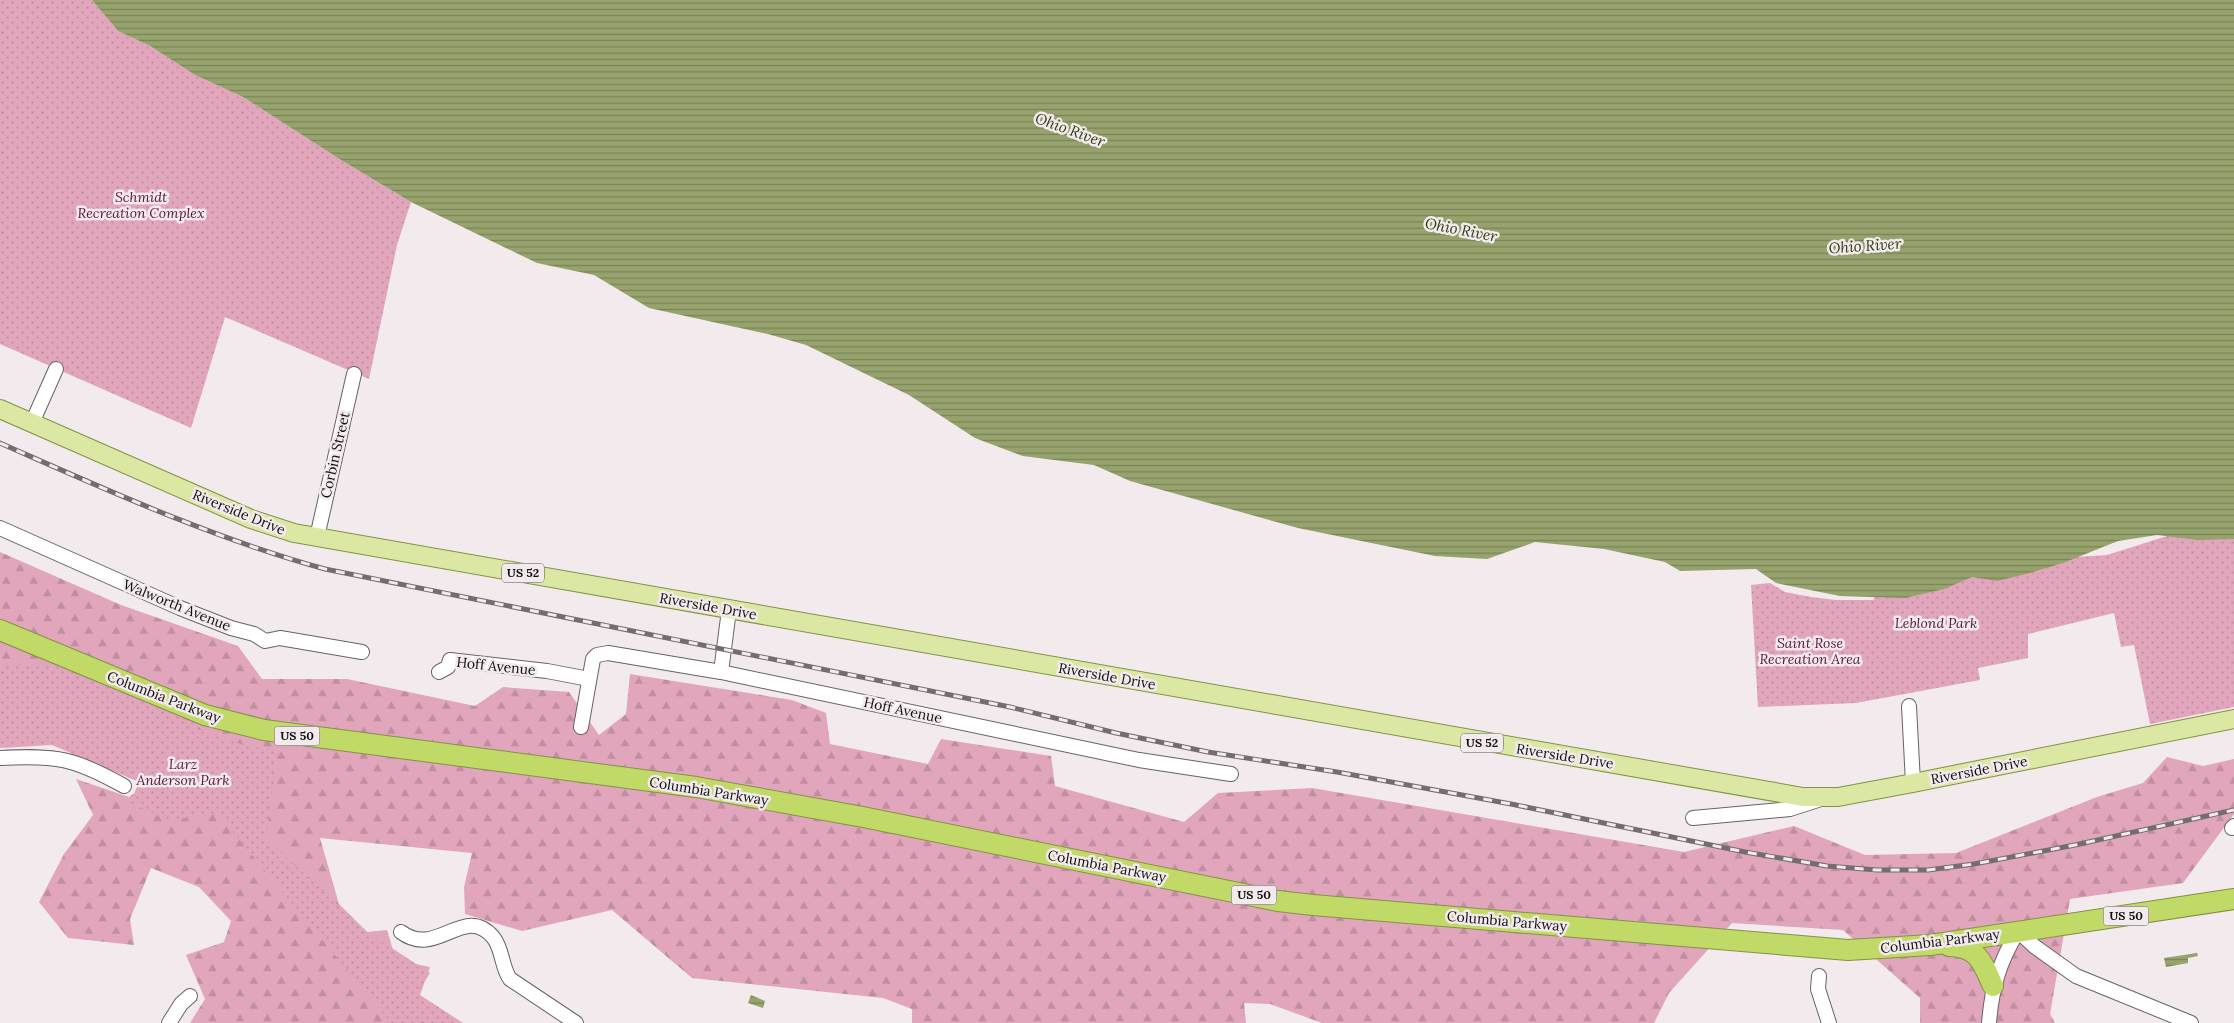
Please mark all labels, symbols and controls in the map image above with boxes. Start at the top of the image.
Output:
water label: Ohio River [1033,108,1108,151]
park label: Schmidt Recreation Complex [77,188,205,222]
water label: Ohio River [1423,213,1499,246]
water label: Ohio River [1828,233,1902,258]
street label: Corbin Street [316,410,354,500]
street label: Riverside Drive [190,485,288,539]
road number: US 52 [502,564,544,582]
street label: Walworth Avenue [120,575,234,635]
street label: Riverside Drive [658,589,758,623]
park label: Leblond Park [1895,614,1977,632]
park label: Saint Rose Recreation Area [1759,634,1861,668]
street label: Hoff Avenue [456,653,537,679]
street label: Riverside Drive [1057,659,1157,693]
street label: Columbia Parkway [105,667,224,727]
street label: Hoff Avenue [862,693,944,727]
road number: US 50 [274,726,320,746]
road number: US 52 [1461,734,1503,752]
street label: Riverside Drive [1515,739,1615,773]
street label: Riverside Drive [1929,752,2029,788]
park label: Larz Anderson Park [135,755,230,789]
street label: Columbia Parkway [648,773,770,809]
street label: Columbia Parkway [1046,846,1168,886]
road number: US 50 [1232,886,1276,904]
road number: US 50 [2104,906,2148,926]
street label: Columbia Parkway [1446,907,1568,935]
street label: Columbia Parkway [1879,925,2001,957]

